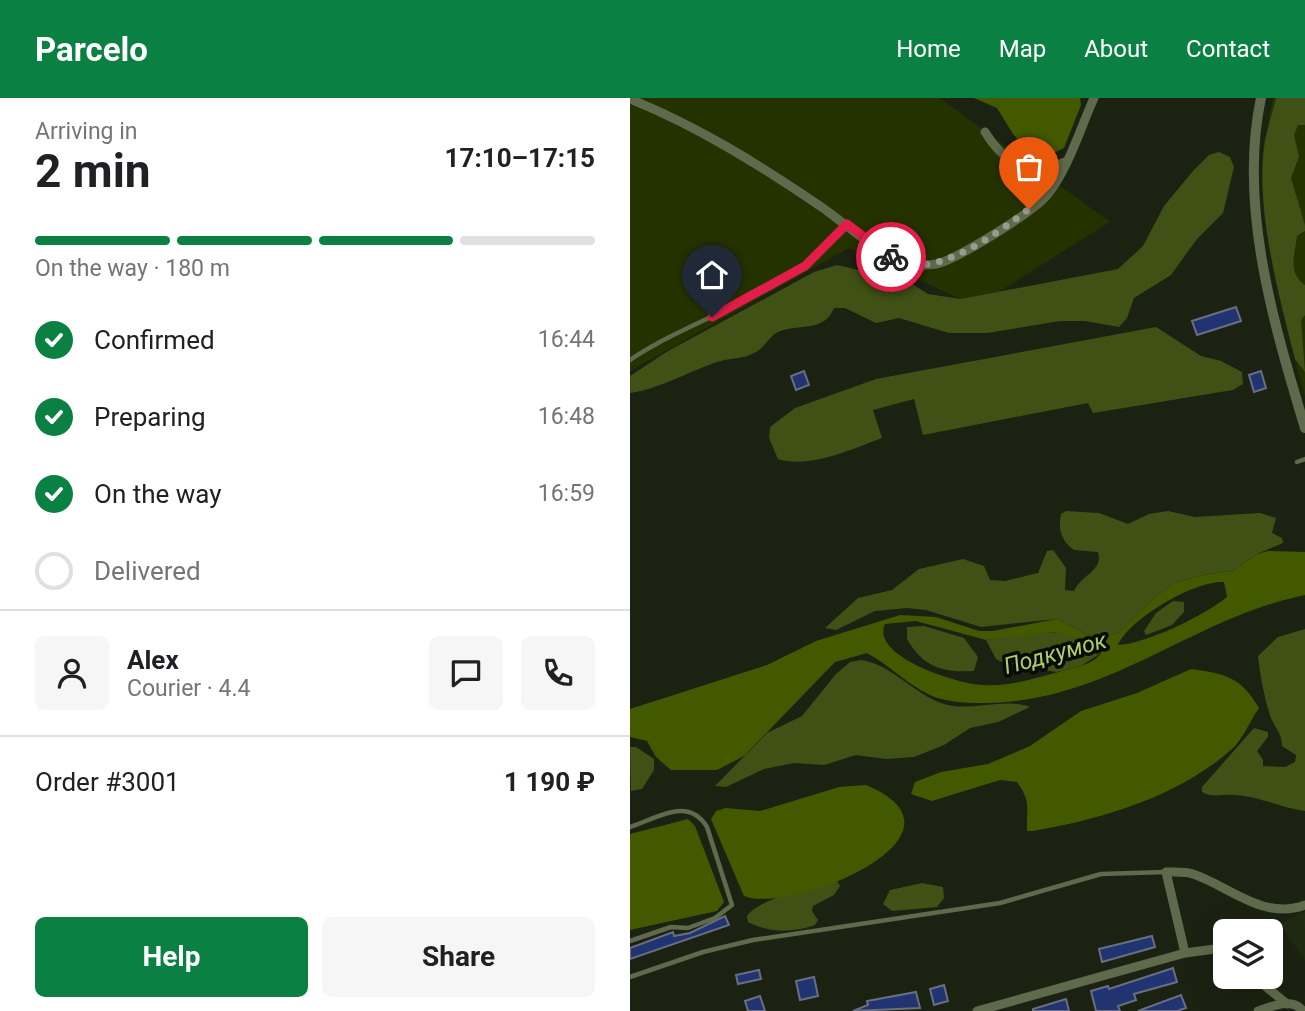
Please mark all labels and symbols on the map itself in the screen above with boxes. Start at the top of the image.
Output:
pin [999,137,1059,209]
courier [856,222,926,292]
pin [682,245,742,317]
water label: Подкумок [1001,627,1110,680]

